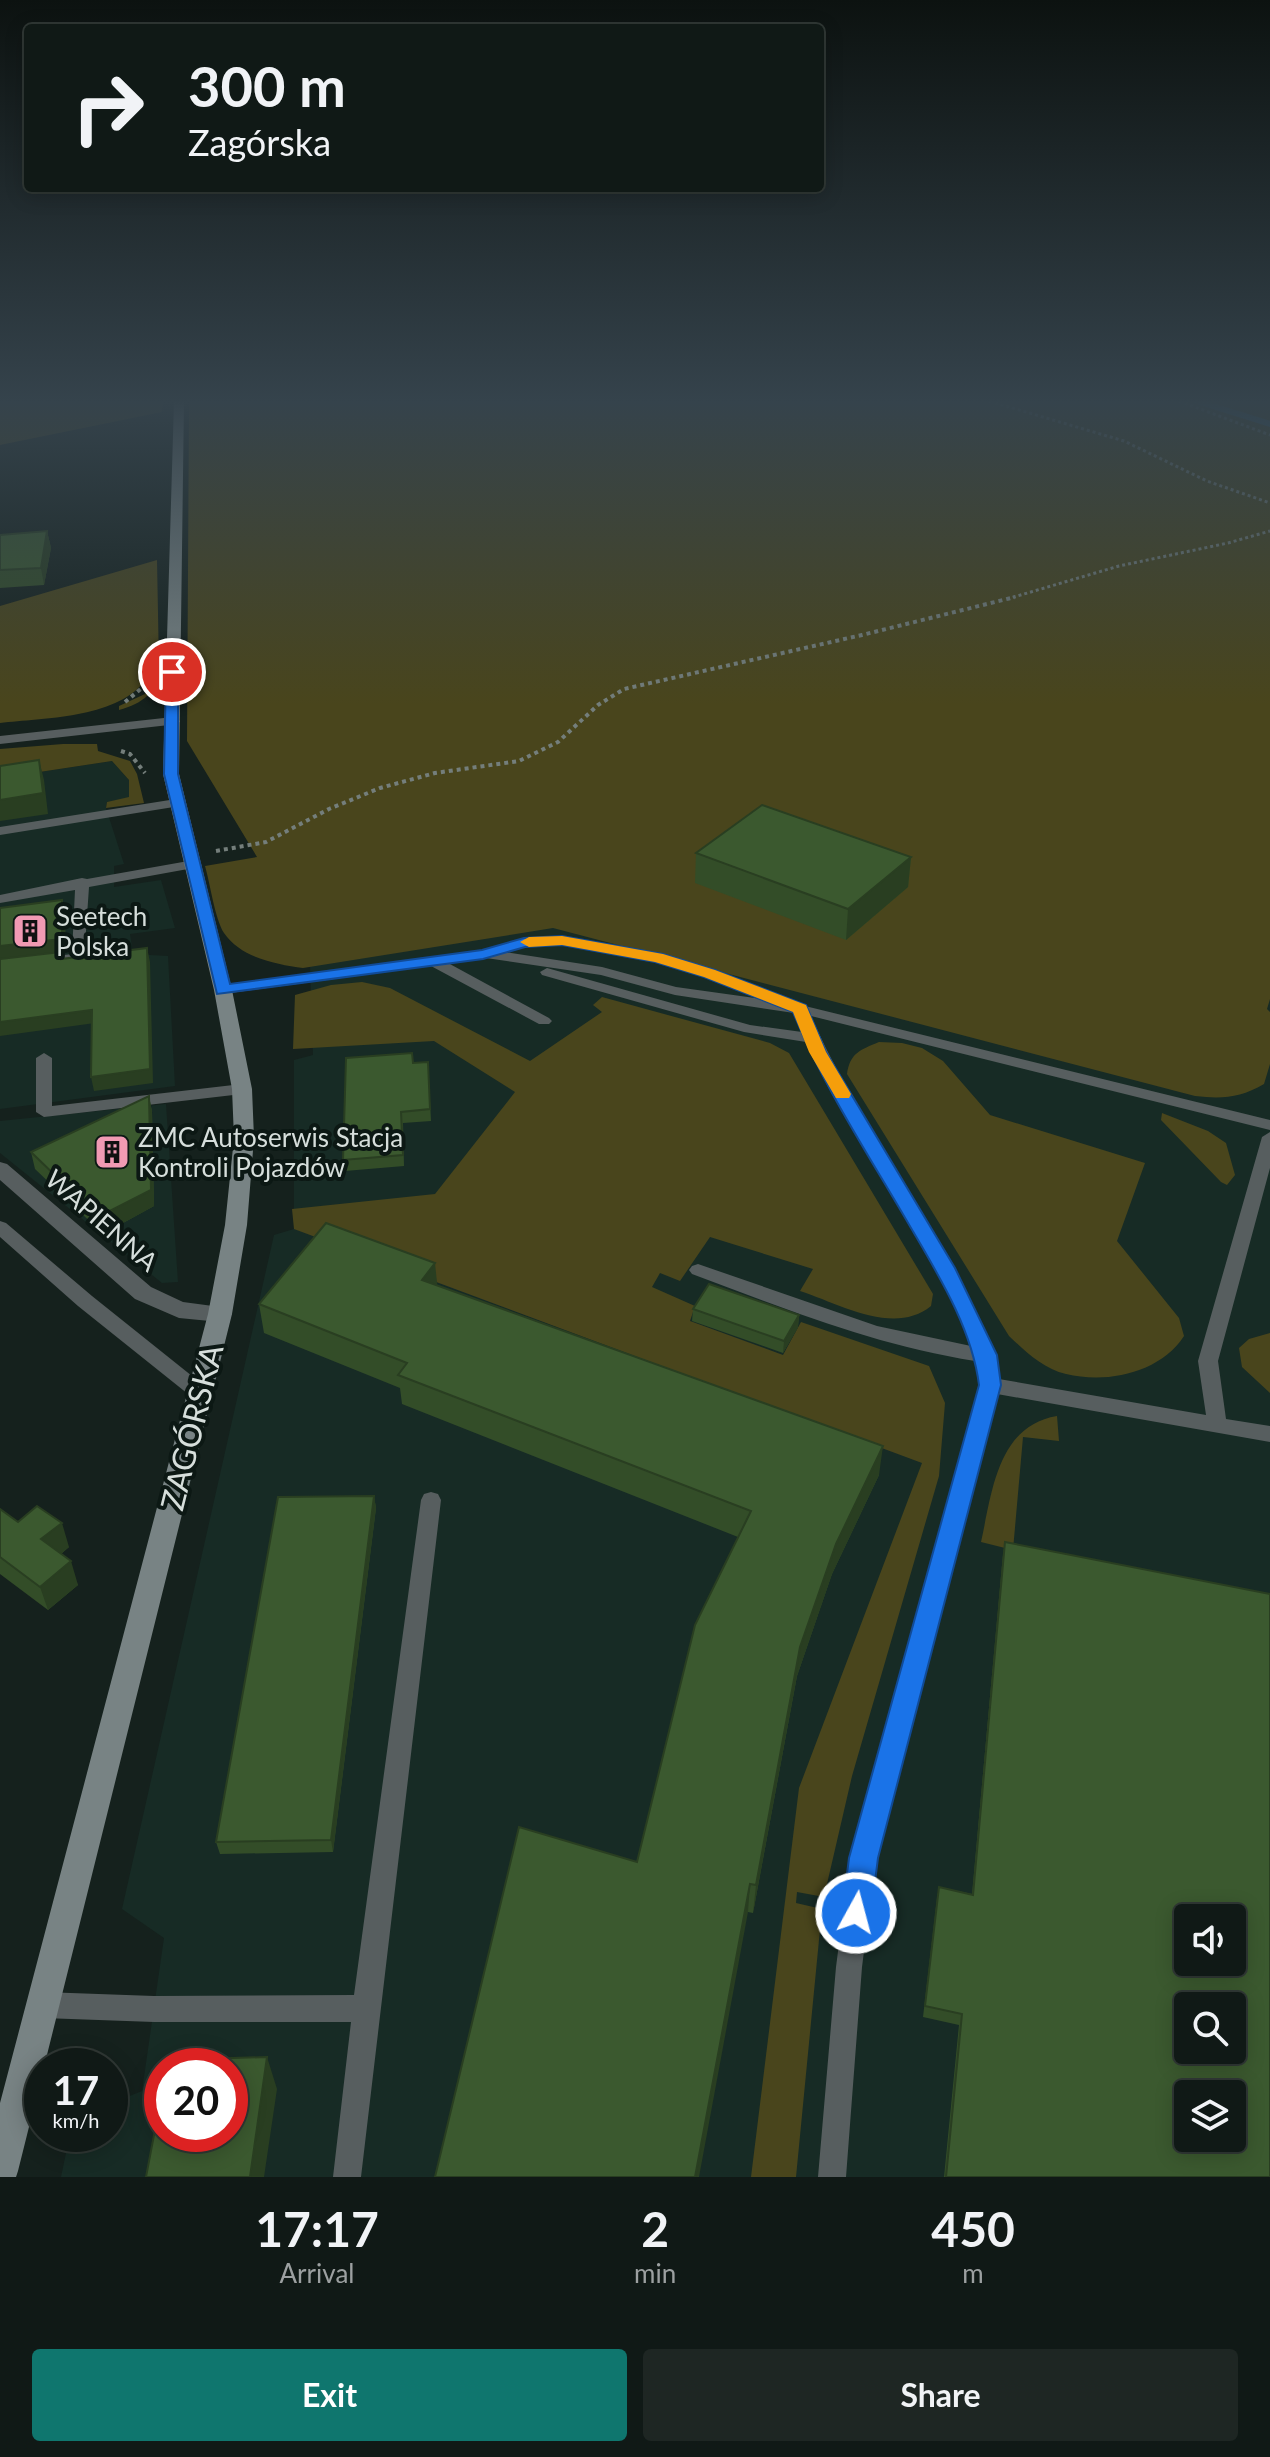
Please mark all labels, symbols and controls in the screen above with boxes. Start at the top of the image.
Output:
text: 300 m [188,52,346,119]
icon: right [56,56,160,160]
text: Zagórska [188,120,331,164]
pin [138,638,206,706]
icon: arrive [150,650,194,694]
place label: Seetech Polska [56,900,147,962]
building icon: Seetech Polska [11,912,49,950]
place label: ZMC Autoserwis Stacja Kontroli Pojazdów [138,1121,403,1183]
building icon: ZMC Autoserwis Stacja Kontroli Pojazdów [93,1133,131,1171]
street label: WAPIENNA [39,1162,165,1278]
street label: ZAGÓRSKA [152,1340,231,1514]
position arrow [814,1871,898,1955]
map controls [1174,1904,1246,2152]
button: sound [1174,1904,1246,1976]
button: search [1174,1992,1246,2064]
speed limit sign: 20 [144,2048,248,2152]
text: 17 [53,2066,99,2114]
button: layers [1174,2080,1246,2152]
text: km/h [53,2108,99,2132]
text: 17:17 [255,2200,379,2257]
text: 2 [641,2200,669,2257]
text: 450 [931,2200,1015,2257]
text: Arrival [280,2257,354,2289]
text: min [634,2257,676,2289]
text: m [962,2257,984,2289]
button: Exit [32,2349,627,2441]
button: Share [643,2349,1238,2441]

